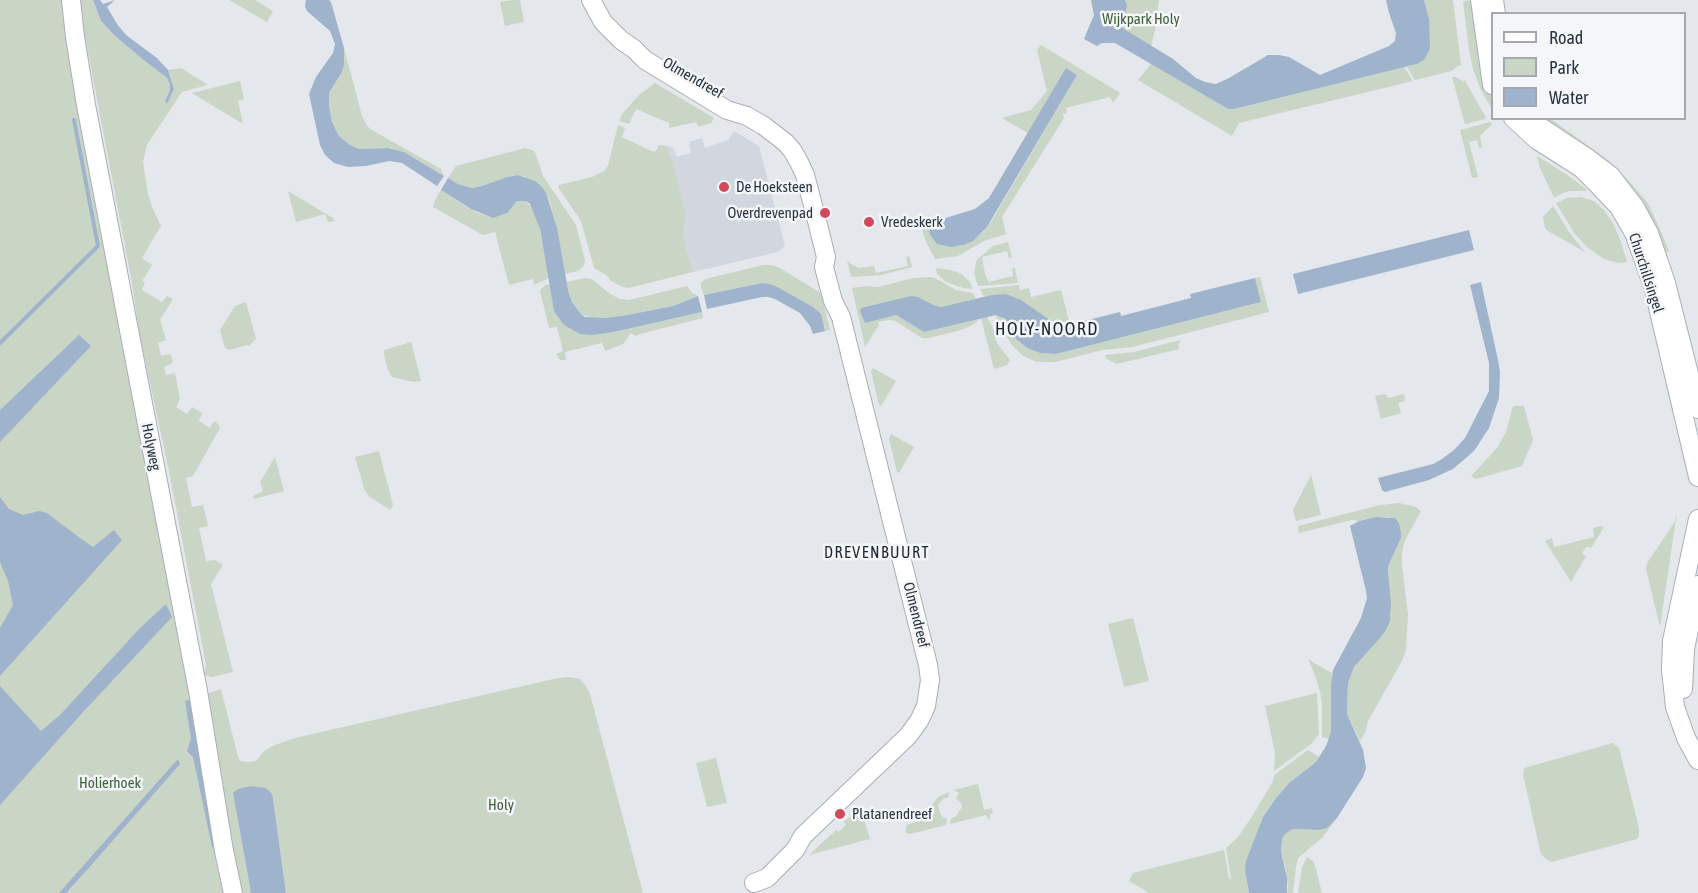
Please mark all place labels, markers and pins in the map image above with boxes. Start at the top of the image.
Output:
place label: De Hoeksteen [736,178,813,196]
marker: De Hoeksteen [717,180,731,194]
place label: Overdrevenpad [727,204,813,222]
marker: Overdrevenpad [818,206,832,220]
place label: Vredeskerk [881,213,943,231]
marker: Vredeskerk [862,215,876,229]
place label: Platanendreef [852,805,932,823]
marker: Platanendreef [833,807,847,821]

